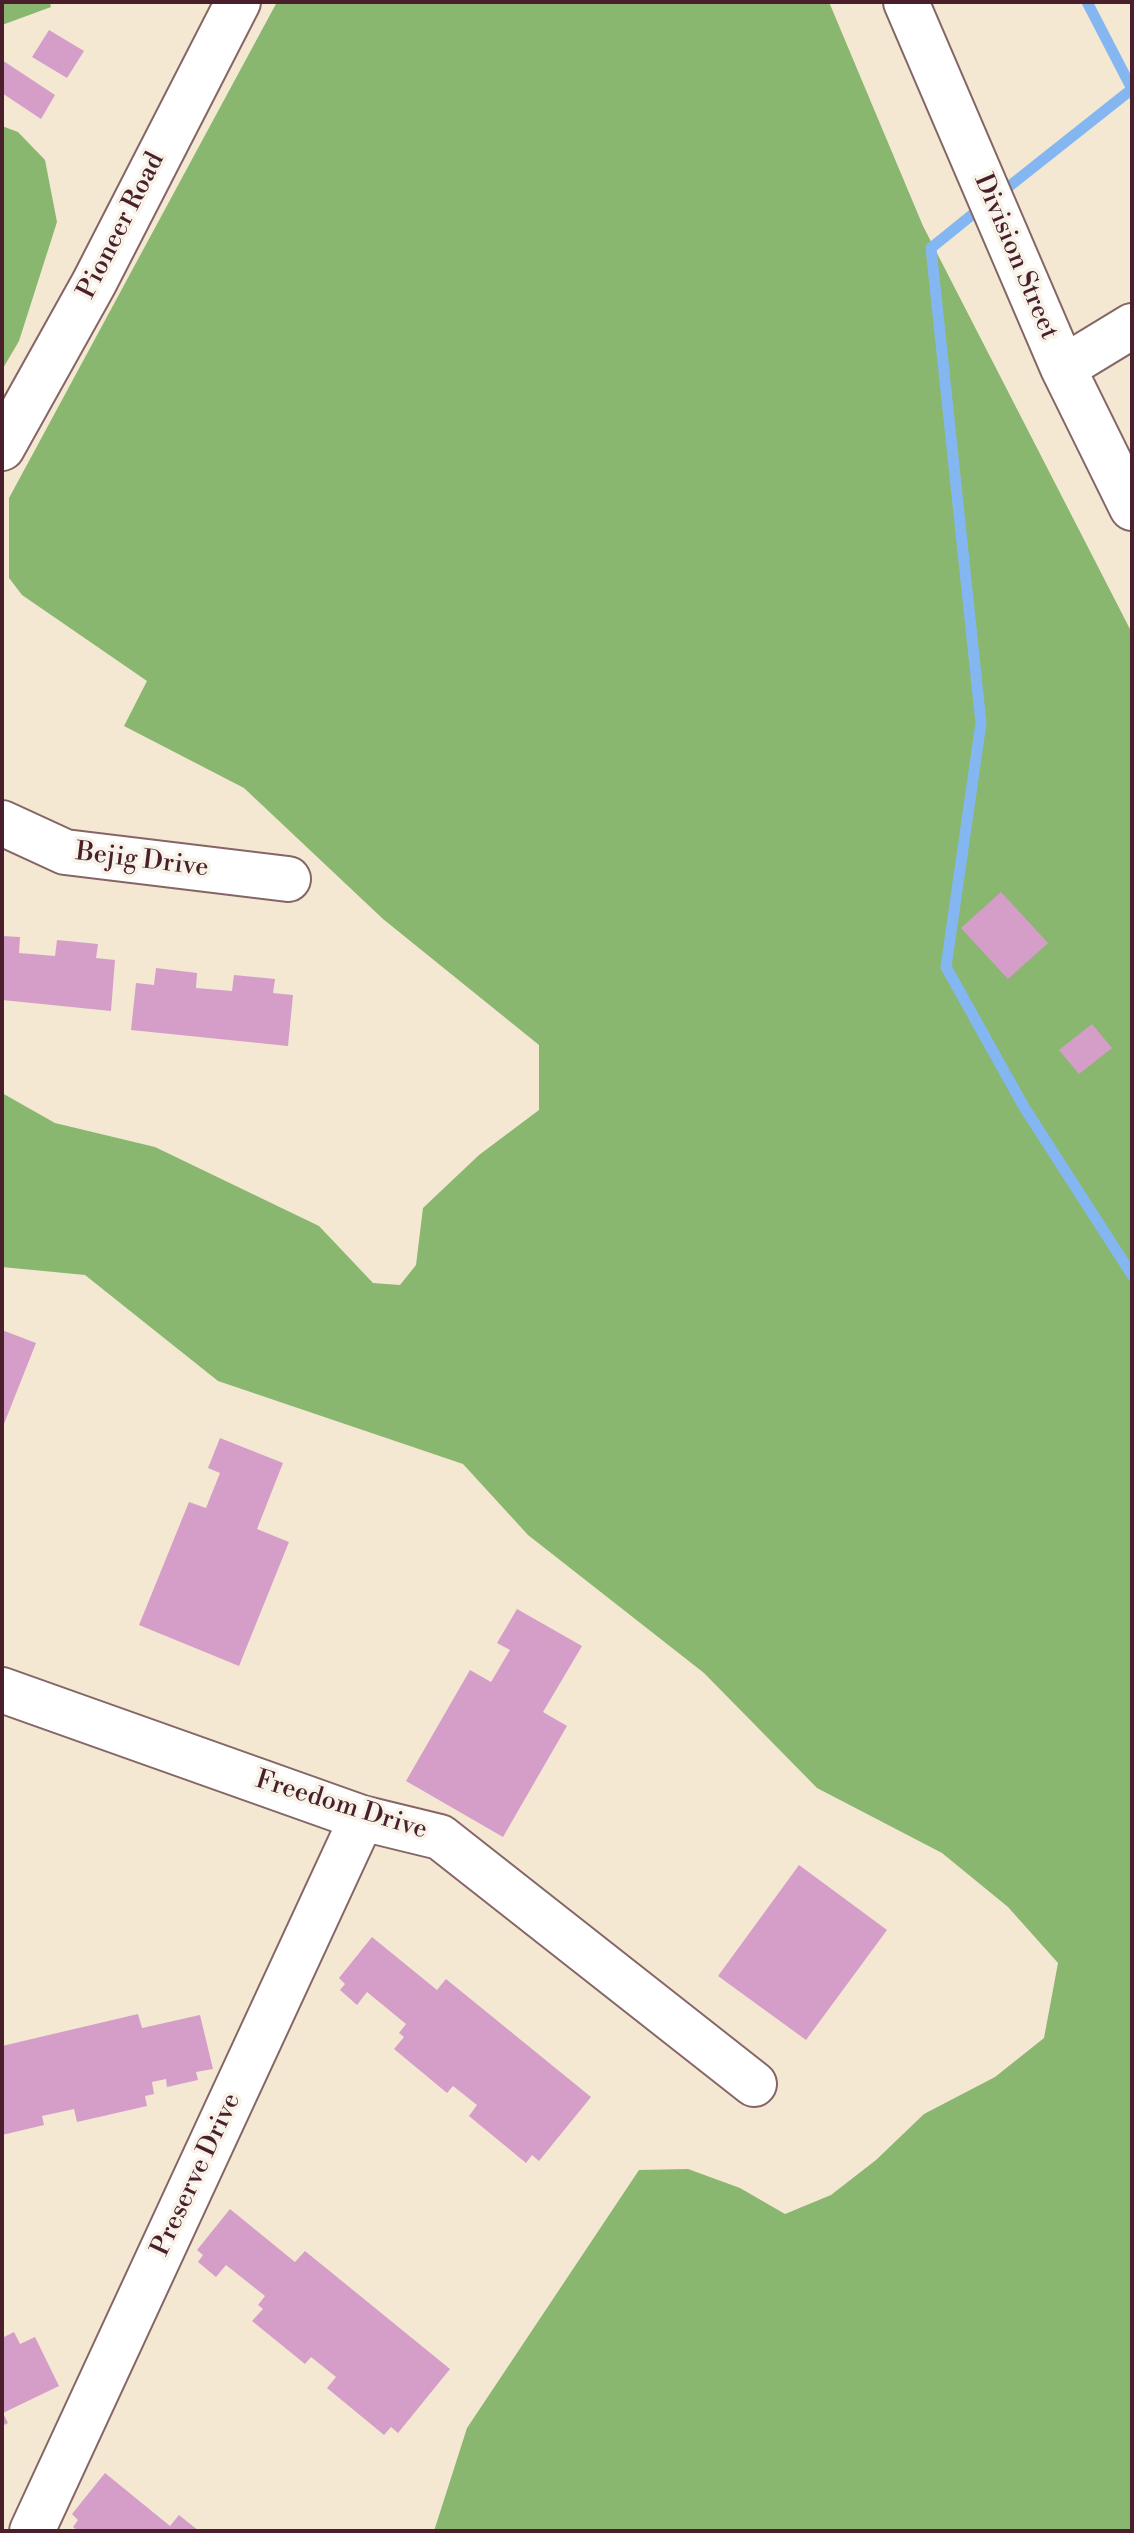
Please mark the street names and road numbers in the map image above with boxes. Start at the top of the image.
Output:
street label: Pioneer Road [72,148,172,304]
street label: Division Street [966,170,1064,344]
street label: Bejig Drive [74,837,210,885]
street label: Freedom Drive [251,1765,431,1847]
street label: Preserve Drive [146,2089,248,2261]

